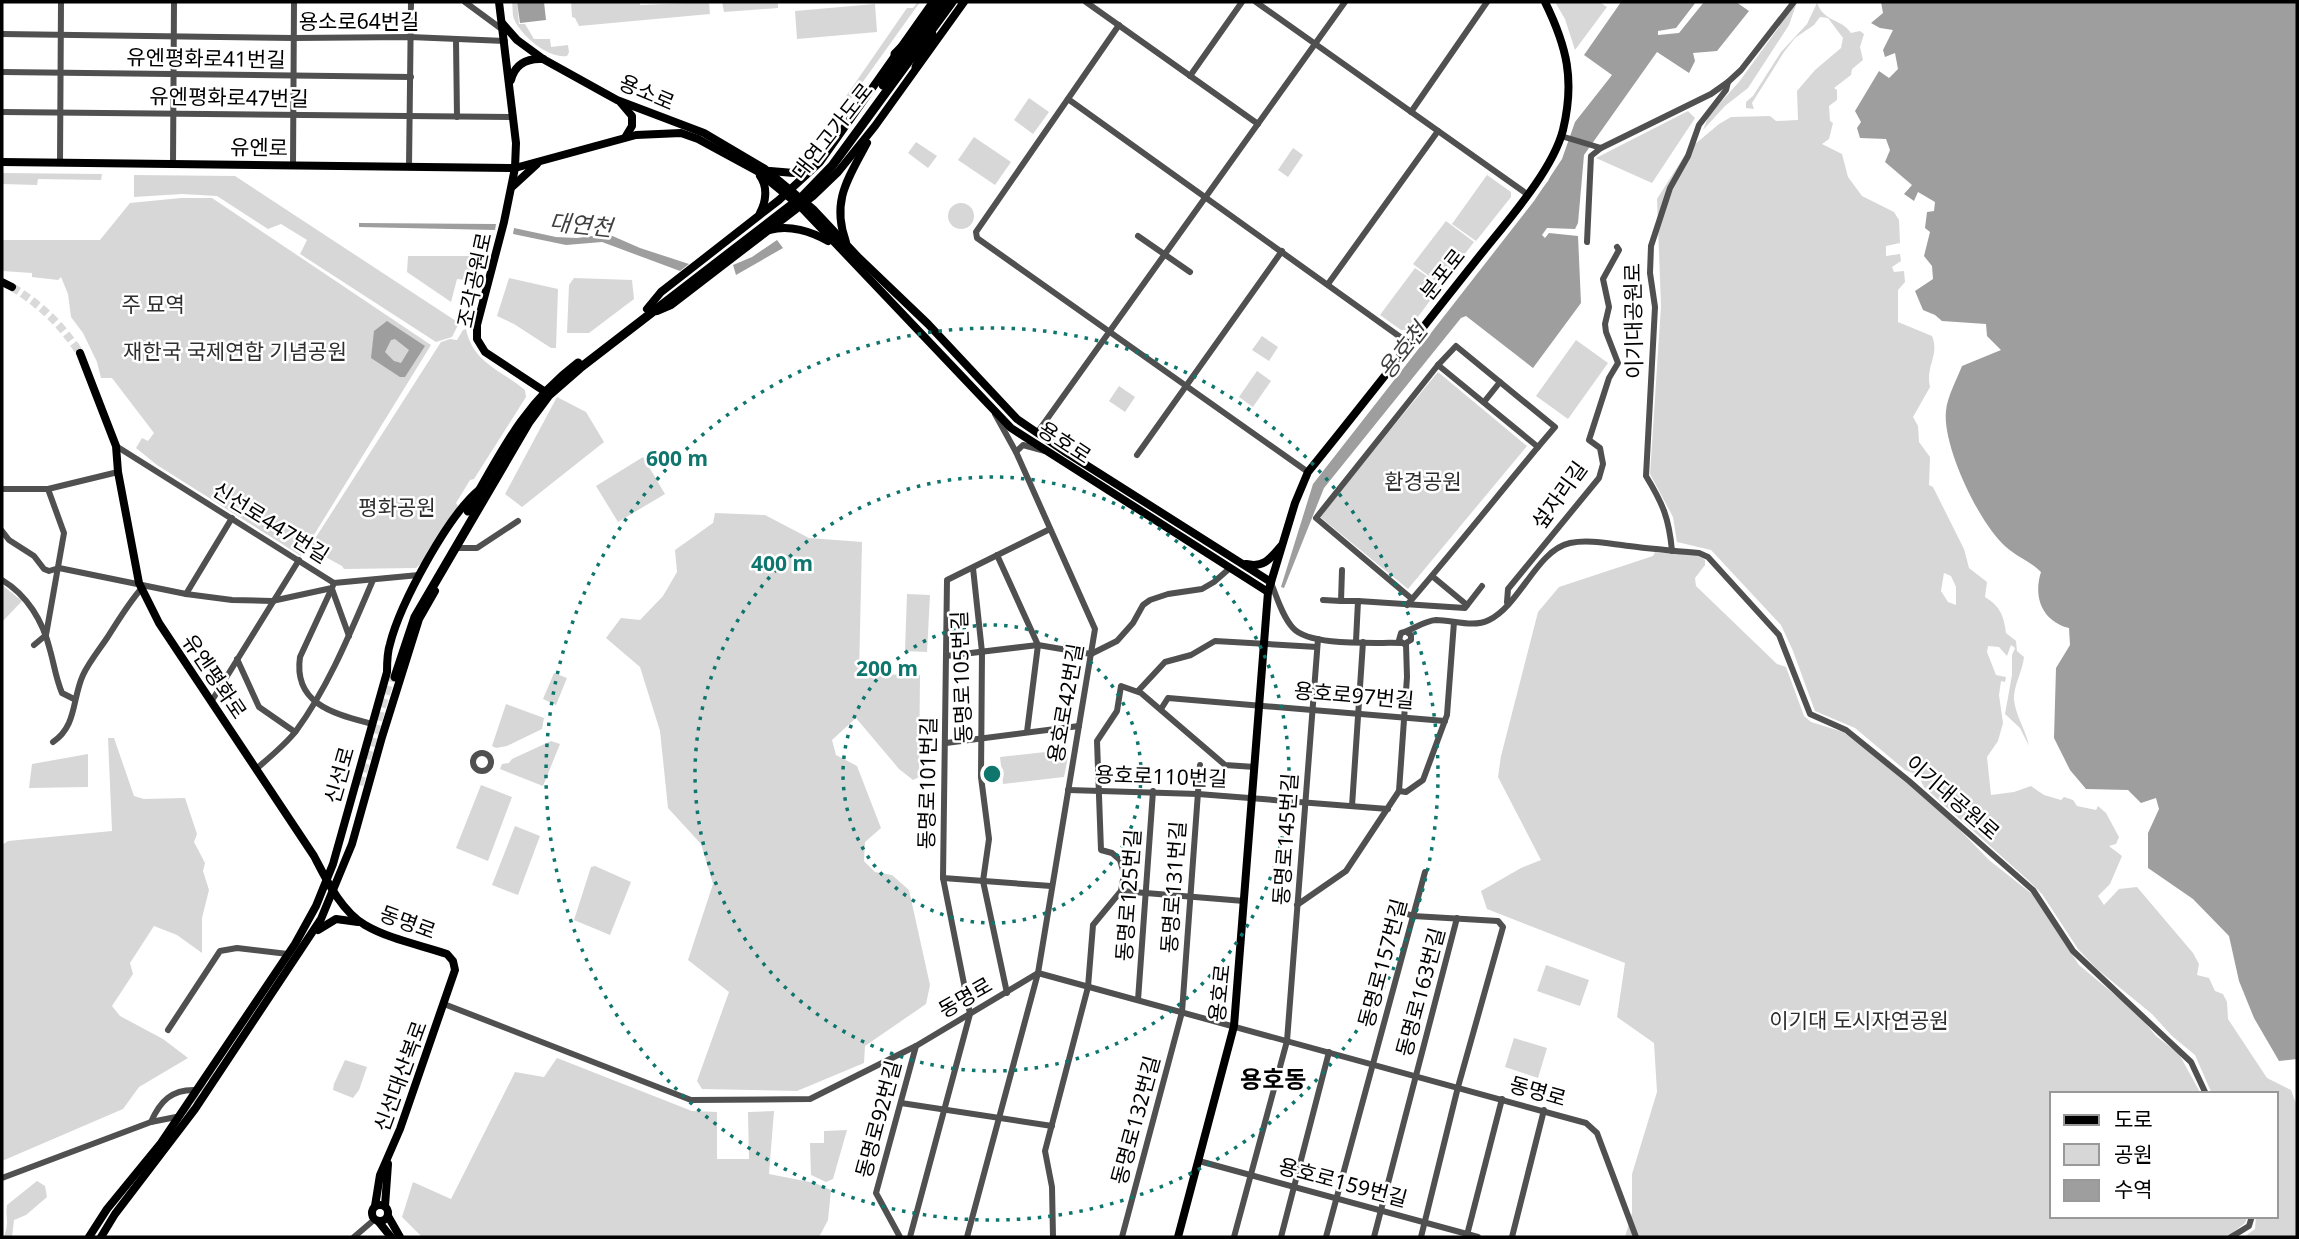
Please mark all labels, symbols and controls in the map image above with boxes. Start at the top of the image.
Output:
street label: 용소로64번길 [299,7,419,35]
street label: 유엔평화로41번길 [126,43,286,73]
street label: 용소로 [615,68,679,116]
street label: 대연고가도로 [785,77,879,185]
street label: 유엔평화로47번길 [149,82,309,112]
street label: 유엔로 [230,132,288,162]
water label: 대연천 [548,205,617,244]
street label: 조각공원로 [450,230,498,330]
street label: 분포로 [1413,243,1471,305]
street label: 이기대공원로 [1618,263,1648,379]
park label: 주 묘역 [121,290,185,318]
water label: 용호천 [1370,313,1436,385]
park label: 재한국 국제연합 기념공원 [123,337,347,365]
street label: 용호로 [1033,414,1097,470]
text: 600 m [646,444,708,472]
street label: 섶자리길 [1525,456,1593,534]
park label: 환경공원 [1384,467,1462,495]
street label: 신선로447번길 [207,475,335,569]
park label: 평화공원 [358,493,436,521]
text: 400 m [751,549,813,577]
street label: 동명로105번길 [945,610,977,744]
street label: 유엔평화로 [176,628,254,724]
street label: 용호로42번길 [1041,641,1089,765]
text: 200 m [856,654,918,682]
street label: 용호로97번길 [1293,676,1415,714]
street label: 동명로101번길 [912,716,942,850]
street label: 신선로 [318,743,360,807]
street label: 이기대공원로 [1900,748,2006,846]
street label: 용호로110번길 [1094,760,1228,792]
centre of rings [980,762,1004,786]
street label: 동명로145번길 [1266,772,1304,906]
street label: 동명로131번길 [1154,820,1192,954]
street label: 동명로125번길 [1109,828,1147,962]
street label: 동명로157번길 [1351,895,1413,1031]
street label: 동명로 [376,899,440,945]
street label: 동명로163번길 [1389,924,1451,1060]
street label: 용호로 [1202,963,1236,1023]
street label: 동명로 [933,970,997,1024]
park label: 이기대 도시자연공원 [1769,1006,1949,1034]
street label: 신선대산복로 [367,1017,433,1135]
street label: 동명로132번길 [1104,1052,1166,1188]
street label: 동명로92번길 [849,1057,907,1181]
district label: 용호동 [1240,1062,1306,1095]
street label: 동명로 [1506,1070,1570,1112]
legend [2050,1092,2278,1218]
text: 도로 [2114,1105,2153,1133]
text: 공원 [2114,1140,2153,1168]
street label: 용호로159번길 [1275,1151,1411,1213]
text: 수역 [2114,1175,2153,1203]

